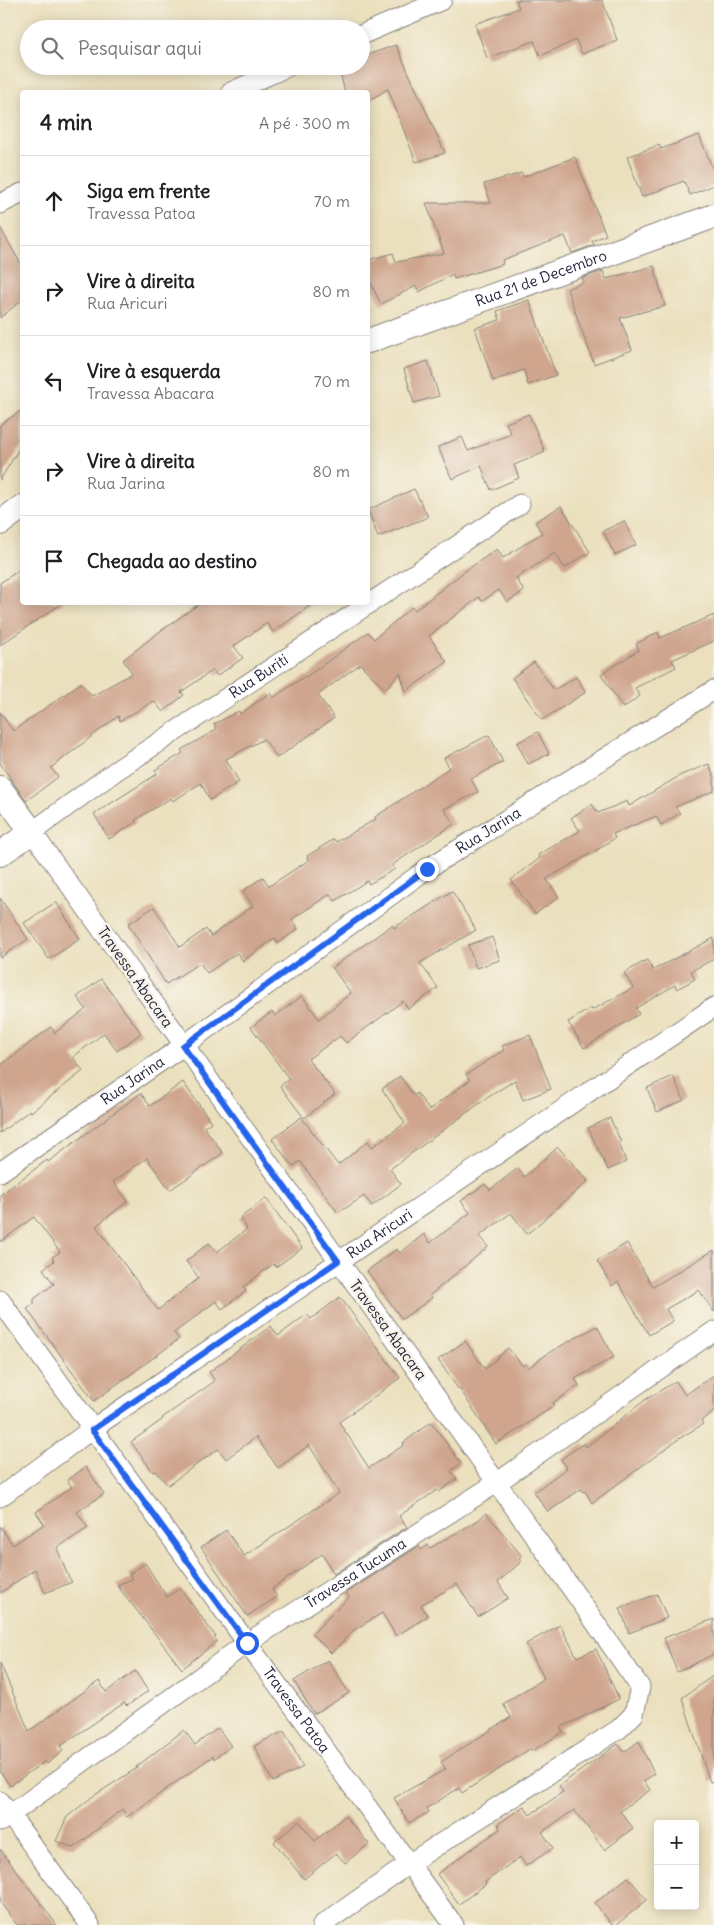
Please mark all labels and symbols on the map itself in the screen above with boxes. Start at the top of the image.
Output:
street label: Rua 21 de Decembro [472,246,609,310]
street label: Rua Buriti [225,650,292,702]
street label: Rua Jarina [452,803,525,858]
route end [416,858,439,881]
street label: Travessa Abacara [93,922,178,1031]
street label: Rua Jarina [97,1051,168,1109]
street label: Rua Aricuri [343,1204,416,1262]
street label: Travessa Abacara [346,1276,431,1384]
street label: Travessa Tucuma [301,1533,410,1612]
route start [236,1632,259,1655]
street label: Travessa Patoa [259,1663,335,1757]

